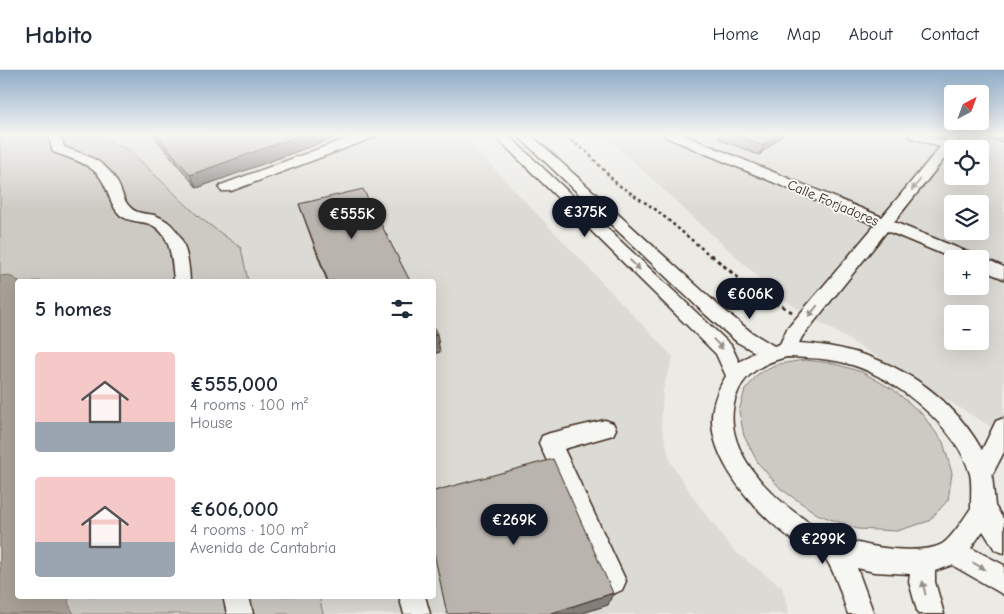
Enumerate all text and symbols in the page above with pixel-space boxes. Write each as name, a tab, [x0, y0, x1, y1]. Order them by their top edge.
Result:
text: Habito	[25, 21, 92, 49]
text: Home	[712, 24, 759, 45]
text: Map	[787, 24, 821, 45]
text: About	[849, 24, 893, 45]
text: Contact	[921, 24, 979, 45]
north arrow	[944, 85, 989, 130]
map controls	[944, 85, 989, 350]
button: locate	[944, 140, 989, 185]
street label: Calle Forjadores	[785, 176, 881, 230]
one-way arrow	[911, 179, 922, 192]
button: layers	[944, 195, 989, 240]
pin: €375K	[550, 196, 620, 238]
pin: €555K	[317, 198, 387, 240]
text: €375K	[563, 203, 607, 221]
text: €555K	[329, 205, 375, 223]
button: +	[944, 250, 989, 295]
one-way arrow	[629, 259, 641, 271]
pin: €606K	[715, 278, 785, 320]
text: €606K	[727, 285, 773, 303]
icon: filters	[388, 295, 416, 323]
text: 5 homes	[35, 297, 112, 321]
one-way arrow	[807, 304, 818, 317]
button: −	[944, 305, 989, 350]
one-way arrow	[712, 338, 724, 350]
icon: home	[75, 372, 135, 432]
text: €555,000	[190, 372, 278, 396]
text: 4 rooms · 100 m²	[190, 396, 308, 414]
text: House	[190, 414, 233, 432]
icon: home	[75, 497, 135, 557]
text: €606,000	[190, 497, 279, 521]
pin: €269K	[479, 504, 549, 546]
text: €269K	[492, 511, 536, 529]
text: 4 rooms · 100 m²	[190, 521, 308, 539]
pin: €299K	[788, 522, 858, 565]
text: €299K	[801, 530, 845, 548]
text: Avenida de Cantabria	[190, 539, 336, 557]
one-way arrow	[972, 562, 986, 570]
one-way arrow	[920, 581, 928, 596]

